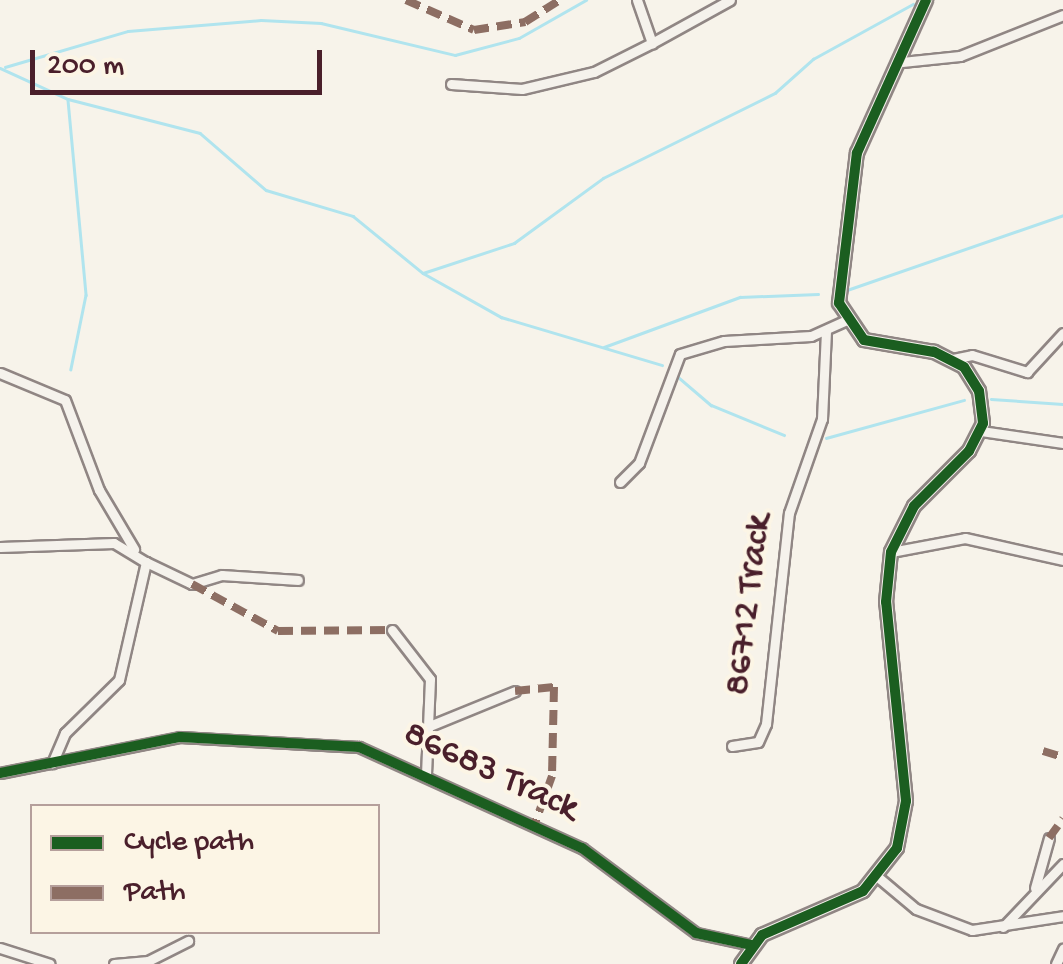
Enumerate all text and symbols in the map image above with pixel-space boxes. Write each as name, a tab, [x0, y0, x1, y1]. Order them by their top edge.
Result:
scale bar	[35, 30, 328, 92]
text: 200 m	[47, 50, 124, 85]
street label: 86712 Track	[716, 512, 784, 698]
street label: 86683 Track	[395, 713, 585, 833]
legend	[30, 804, 380, 934]
text: Cycle path	[124, 826, 254, 861]
text: Path	[124, 876, 186, 911]

